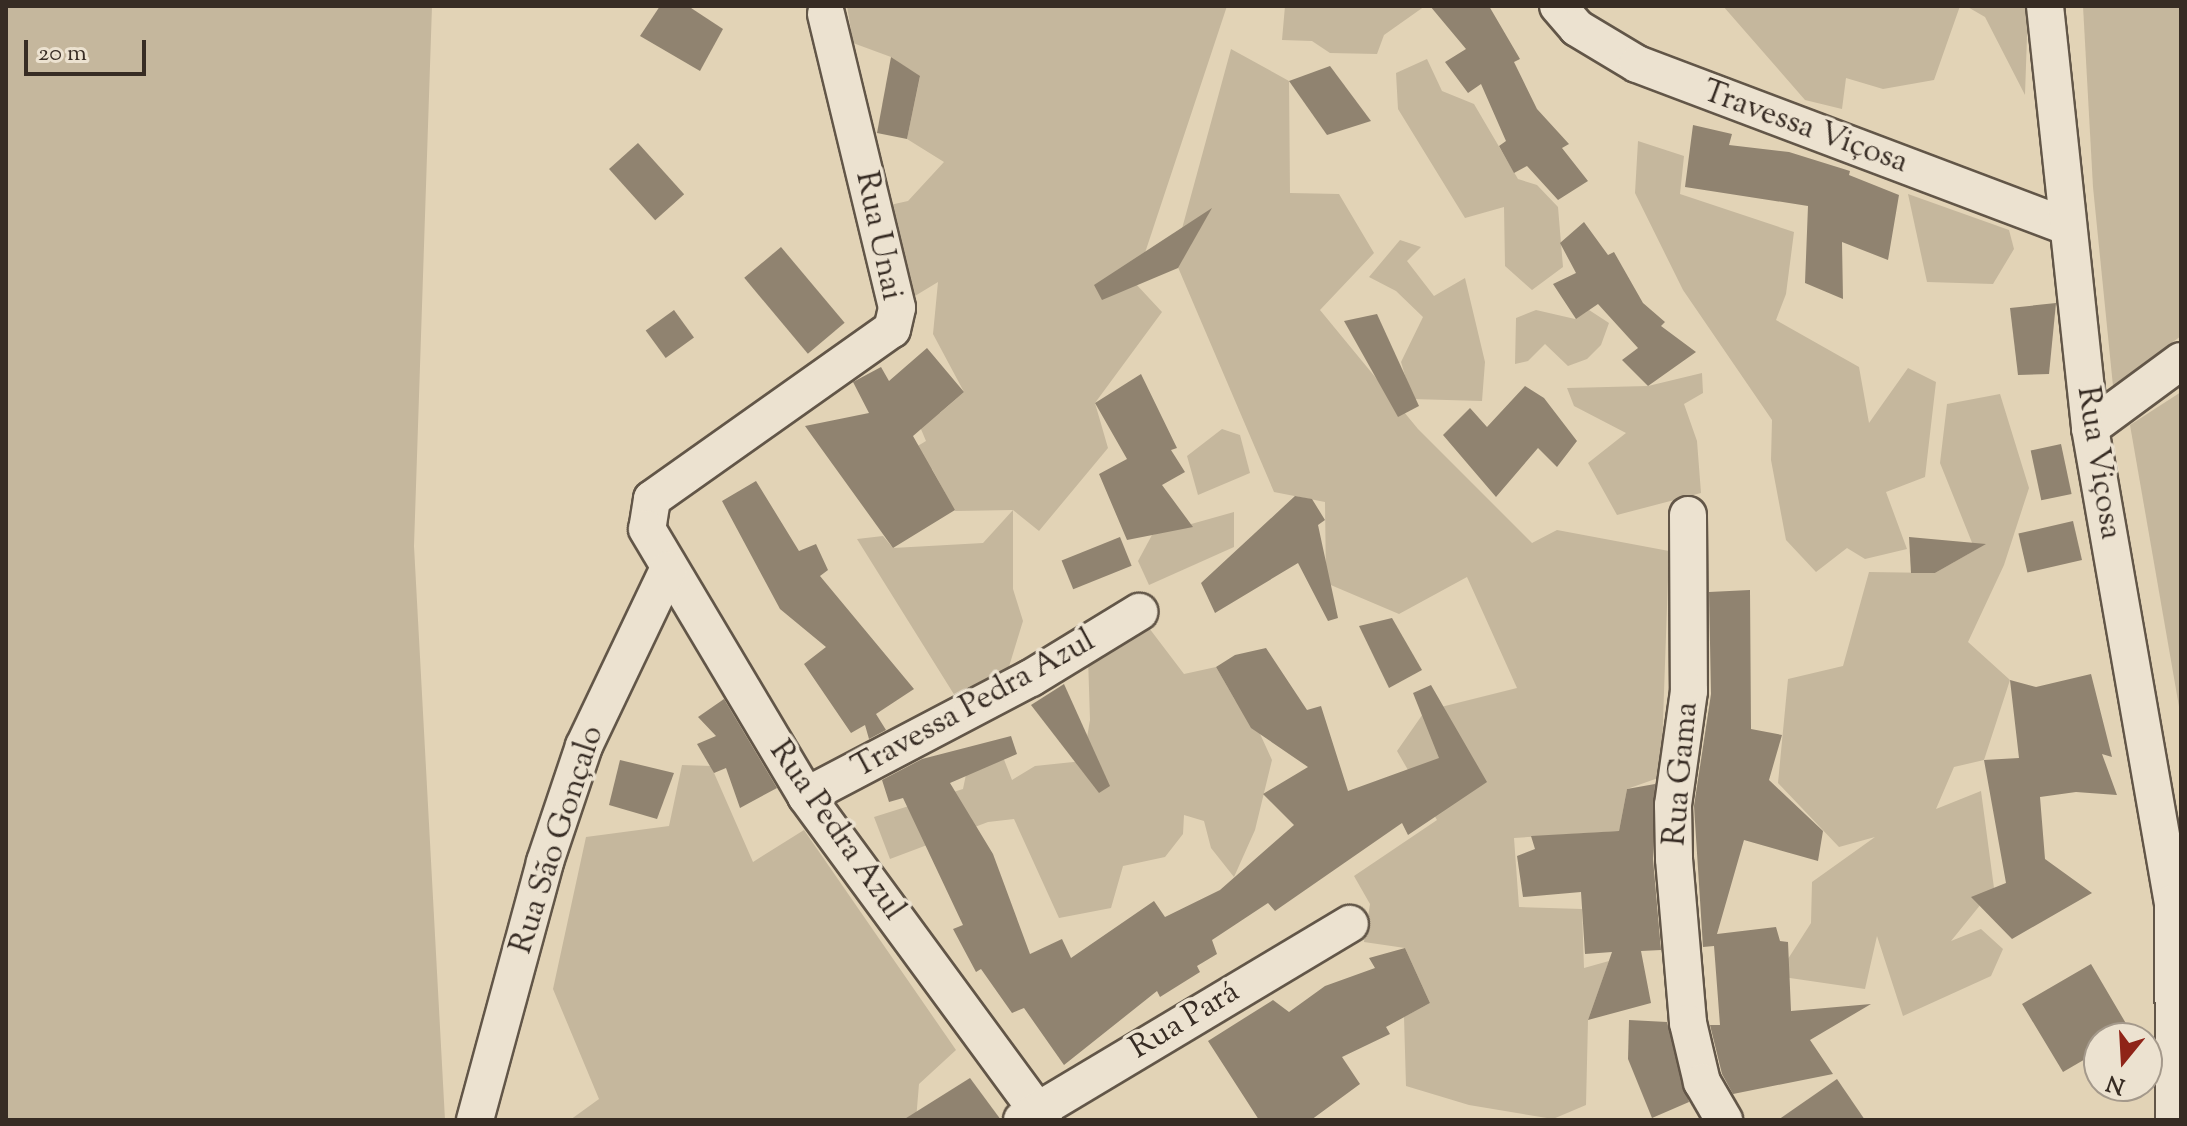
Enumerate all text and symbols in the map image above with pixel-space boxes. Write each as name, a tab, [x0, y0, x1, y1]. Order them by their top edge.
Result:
scale bar	[28, 24, 150, 74]
text: 20 m	[38, 37, 87, 71]
street label: Travessa Viçosa	[1697, 73, 1913, 183]
street label: Rua Unai	[846, 168, 910, 304]
street label: Rua Viçosa	[2067, 384, 2129, 542]
street label: Travessa Pedra Azul	[846, 622, 1102, 788]
street label: Rua Gama	[1657, 701, 1707, 847]
street label: Rua São Gonçalo	[503, 721, 613, 959]
street label: Rua Pedra Azul	[760, 734, 912, 928]
street label: Rua Pará	[1123, 973, 1247, 1069]
north arrow	[2083, 1022, 2163, 1102]
text: N	[2103, 1065, 2129, 1101]

